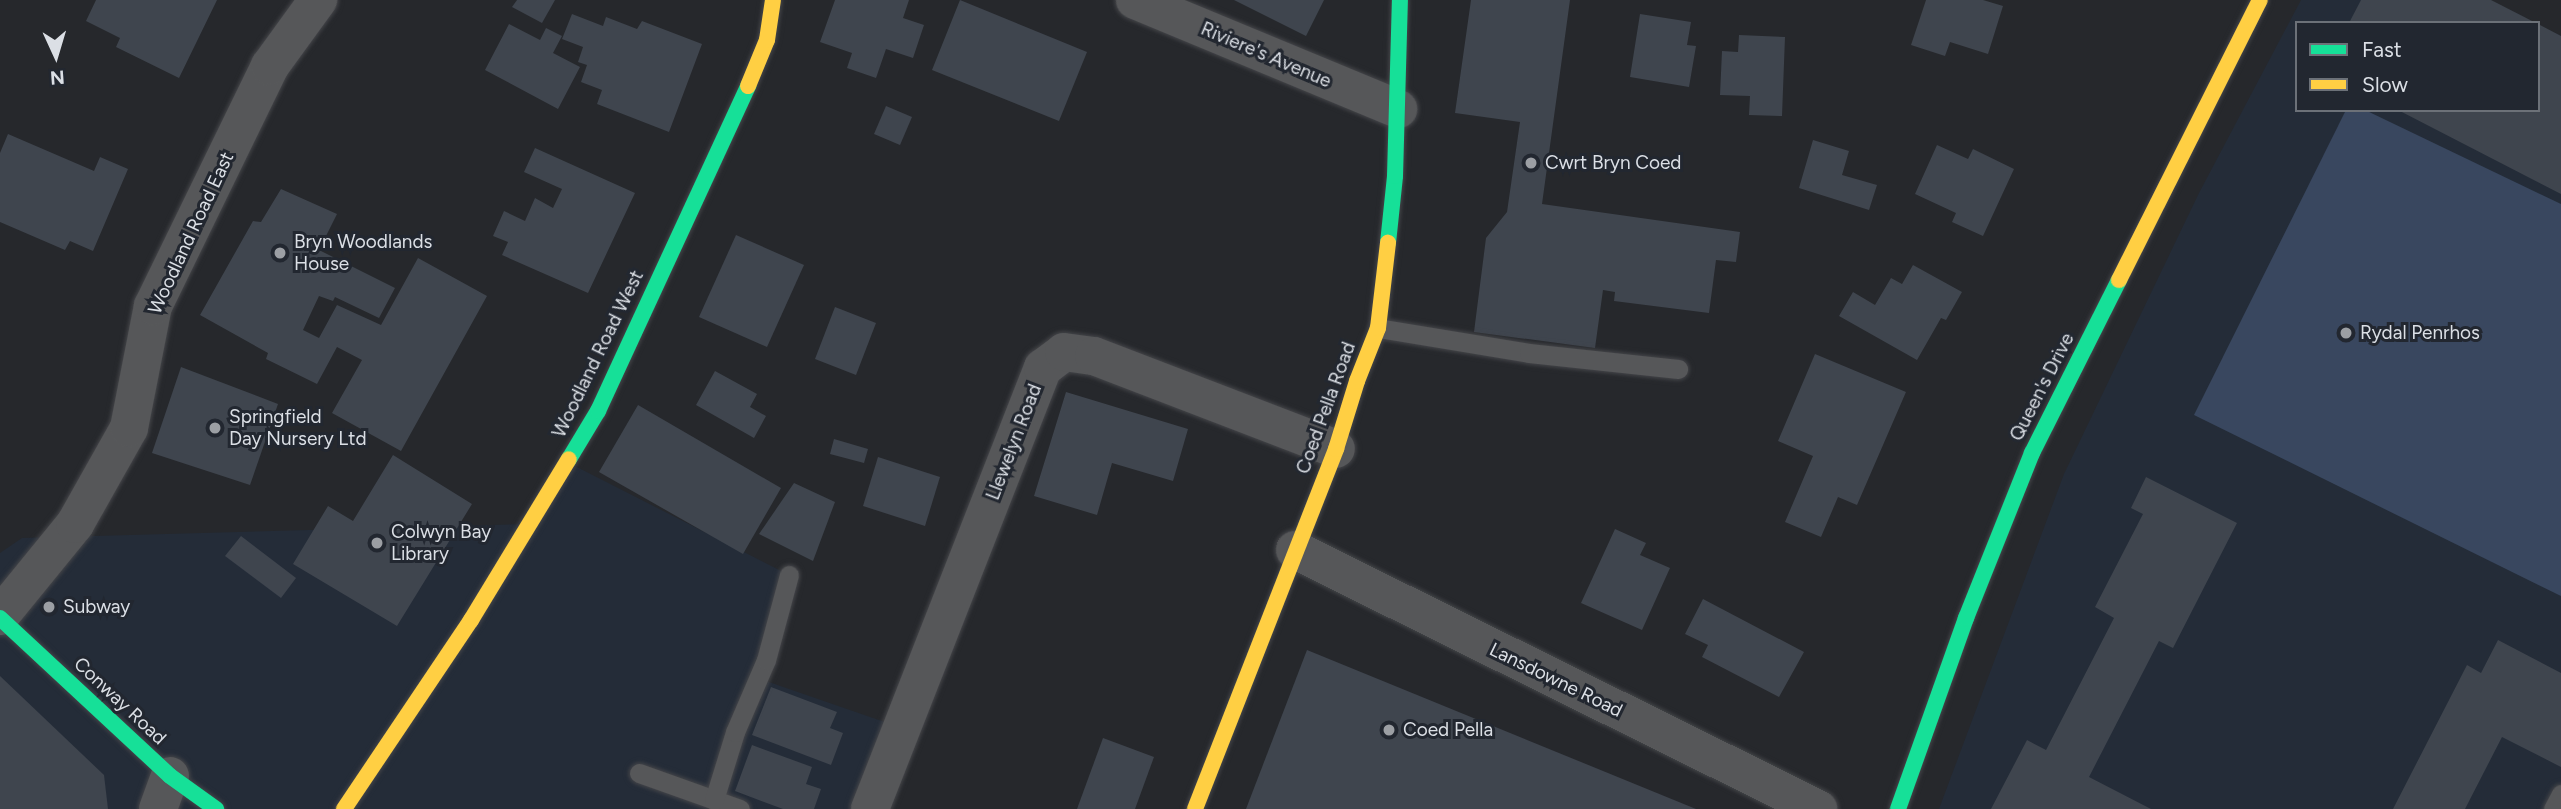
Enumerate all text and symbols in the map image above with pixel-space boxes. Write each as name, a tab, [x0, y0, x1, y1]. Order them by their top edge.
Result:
street label: Riviere's Avenue	[1197, 17, 1335, 93]
north arrow	[21, 21, 91, 91]
legend	[2295, 21, 2540, 112]
text: Fast	[2362, 37, 2402, 62]
text: N	[49, 65, 66, 89]
text: Slow	[2362, 72, 2408, 97]
street label: Woodland Road East	[143, 148, 239, 318]
place label: Cwrt Bryn Coed	[1545, 152, 1681, 174]
marker: Cwrt Bryn Coed	[1523, 155, 1539, 171]
place label: Bryn Woodlands House	[294, 231, 432, 275]
marker: Bryn Woodlands House	[272, 245, 288, 261]
street label: Woodland Road West	[548, 267, 648, 441]
place label: Rydal Penrhos	[2360, 322, 2480, 344]
marker: Rydal Penrhos	[2338, 325, 2354, 341]
street label: Queen's Drive	[2005, 329, 2079, 445]
street label: Coed Pella Road	[1292, 339, 1360, 477]
street label: Llewelyn Road	[981, 381, 1047, 503]
place label: Springfield Day Nursery Ltd	[229, 406, 367, 450]
marker: Springfield Day Nursery Ltd	[207, 420, 223, 436]
place label: Colwyn Bay Library	[391, 521, 491, 565]
marker: Colwyn Bay Library	[369, 535, 385, 551]
place label: Subway	[63, 596, 130, 618]
marker: Subway	[41, 599, 57, 615]
street label: Lansdowne Road	[1486, 638, 1626, 722]
street label: Conway Road	[69, 652, 171, 750]
place label: Coed Pella	[1403, 719, 1493, 741]
marker: Coed Pella	[1381, 722, 1397, 738]

